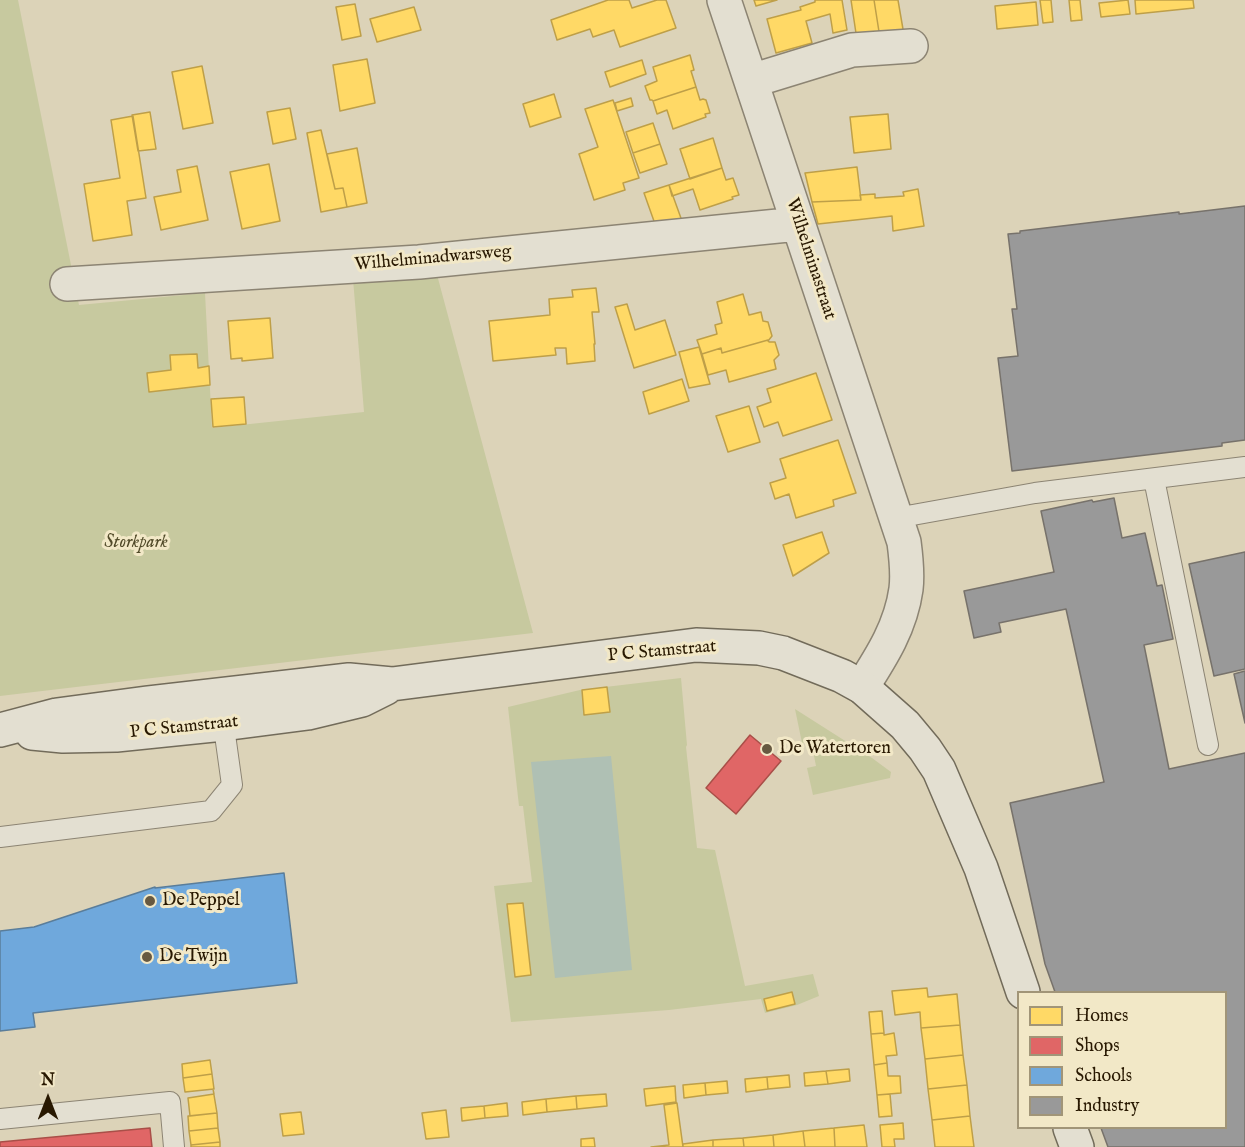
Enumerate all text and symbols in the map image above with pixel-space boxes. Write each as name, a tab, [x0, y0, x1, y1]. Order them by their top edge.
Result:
street label: Wilhelminastraat	[780, 195, 840, 323]
street label: Wilhelminadwarsweg	[354, 241, 512, 277]
park label: Storkpark	[104, 532, 168, 554]
street label: P C Stamstraat	[607, 636, 717, 668]
street label: P C Stamstraat	[129, 712, 239, 744]
place label: De Watertoren	[779, 738, 891, 760]
marker: De Watertoren	[760, 742, 774, 756]
place label: De Peppel	[162, 890, 240, 912]
marker: De Peppel	[143, 894, 157, 908]
place label: De Twijn	[159, 946, 228, 968]
marker: De Twijn	[140, 950, 154, 964]
legend	[1017, 991, 1227, 1129]
text: Homes	[1075, 1005, 1128, 1028]
text: Shops	[1075, 1035, 1120, 1058]
text: Schools	[1075, 1065, 1132, 1088]
north arrow	[18, 1069, 78, 1129]
text: N	[41, 1071, 55, 1091]
text: Industry	[1075, 1095, 1139, 1118]

